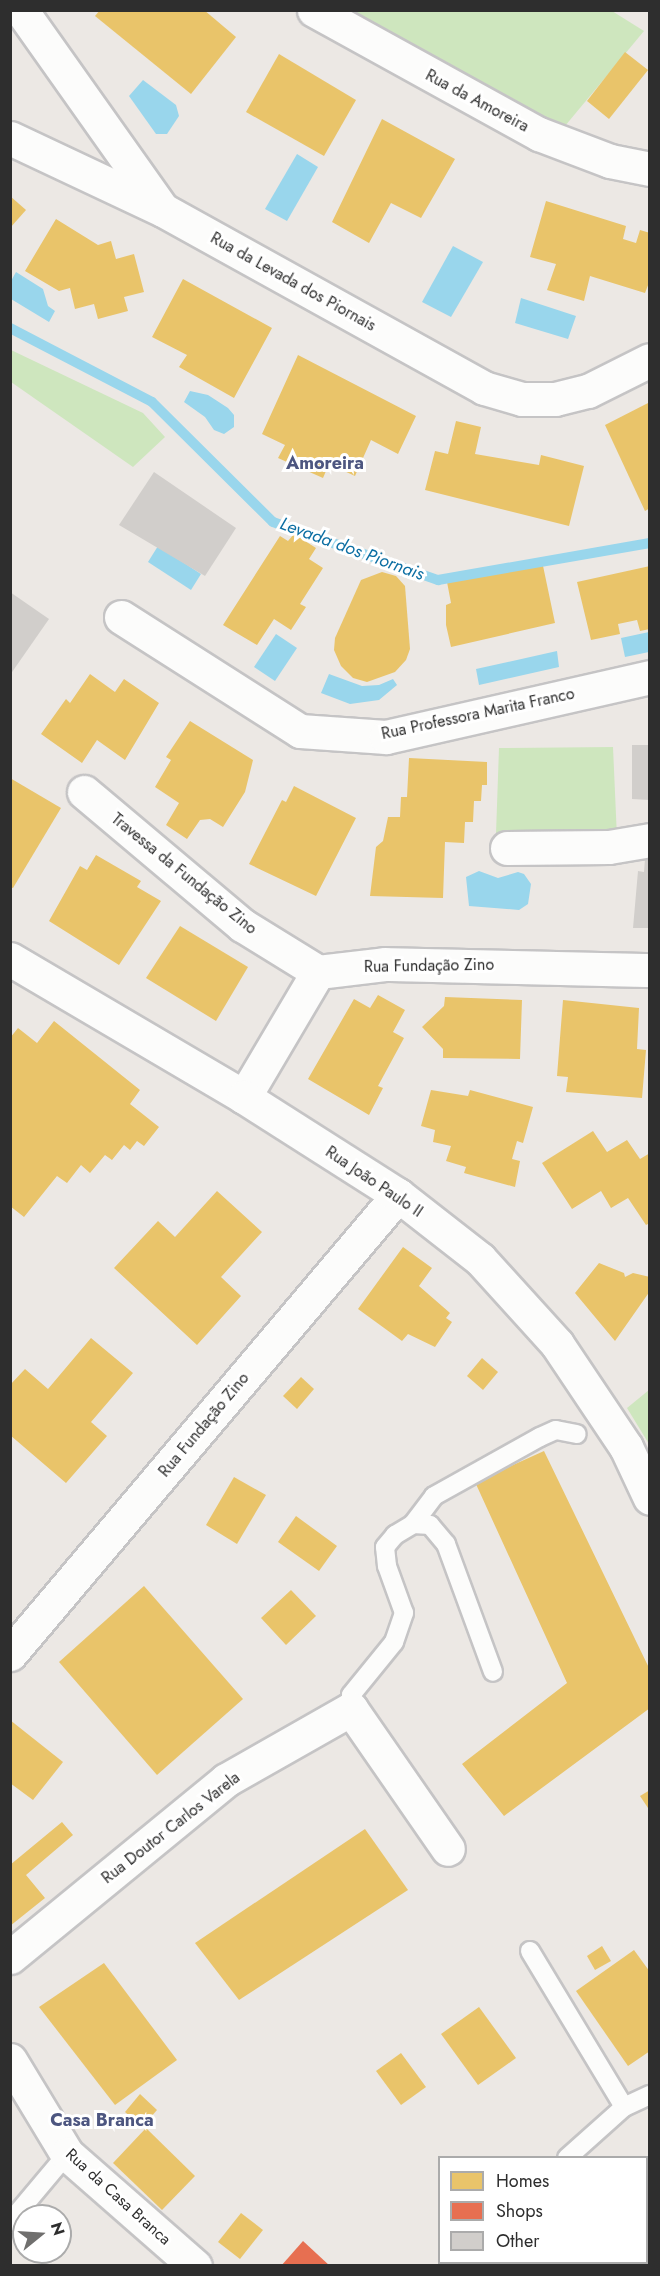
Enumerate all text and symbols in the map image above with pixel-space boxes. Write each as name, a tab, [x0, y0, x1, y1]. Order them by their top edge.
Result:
street label: Rua da Amoreira	[422, 66, 532, 136]
street label: Rua da Levada dos Piornais	[207, 229, 379, 335]
district label: Amoreira	[286, 452, 364, 474]
water label: Levada dos Piornais	[277, 513, 427, 585]
street label: Rua Professora Marita Franco	[380, 684, 576, 744]
street label: Travessa da Fundação Zino	[107, 809, 261, 939]
street label: Rua Fundação Zino	[364, 955, 494, 977]
street label: Rua João Paulo II	[322, 1142, 426, 1222]
street label: Rua Fundação Zino	[155, 1369, 253, 1481]
street label: Rua Doutor Carlos Varela	[98, 1768, 244, 1888]
district label: Casa Branca	[50, 2109, 154, 2131]
street label: Rua da Casa Branca	[61, 2145, 175, 2249]
legend	[438, 2156, 648, 2264]
text: Homes	[496, 2168, 549, 2194]
text: Shops	[496, 2198, 543, 2224]
north arrow	[12, 2204, 72, 2264]
text: N	[45, 2219, 71, 2239]
text: Other	[496, 2228, 539, 2254]

